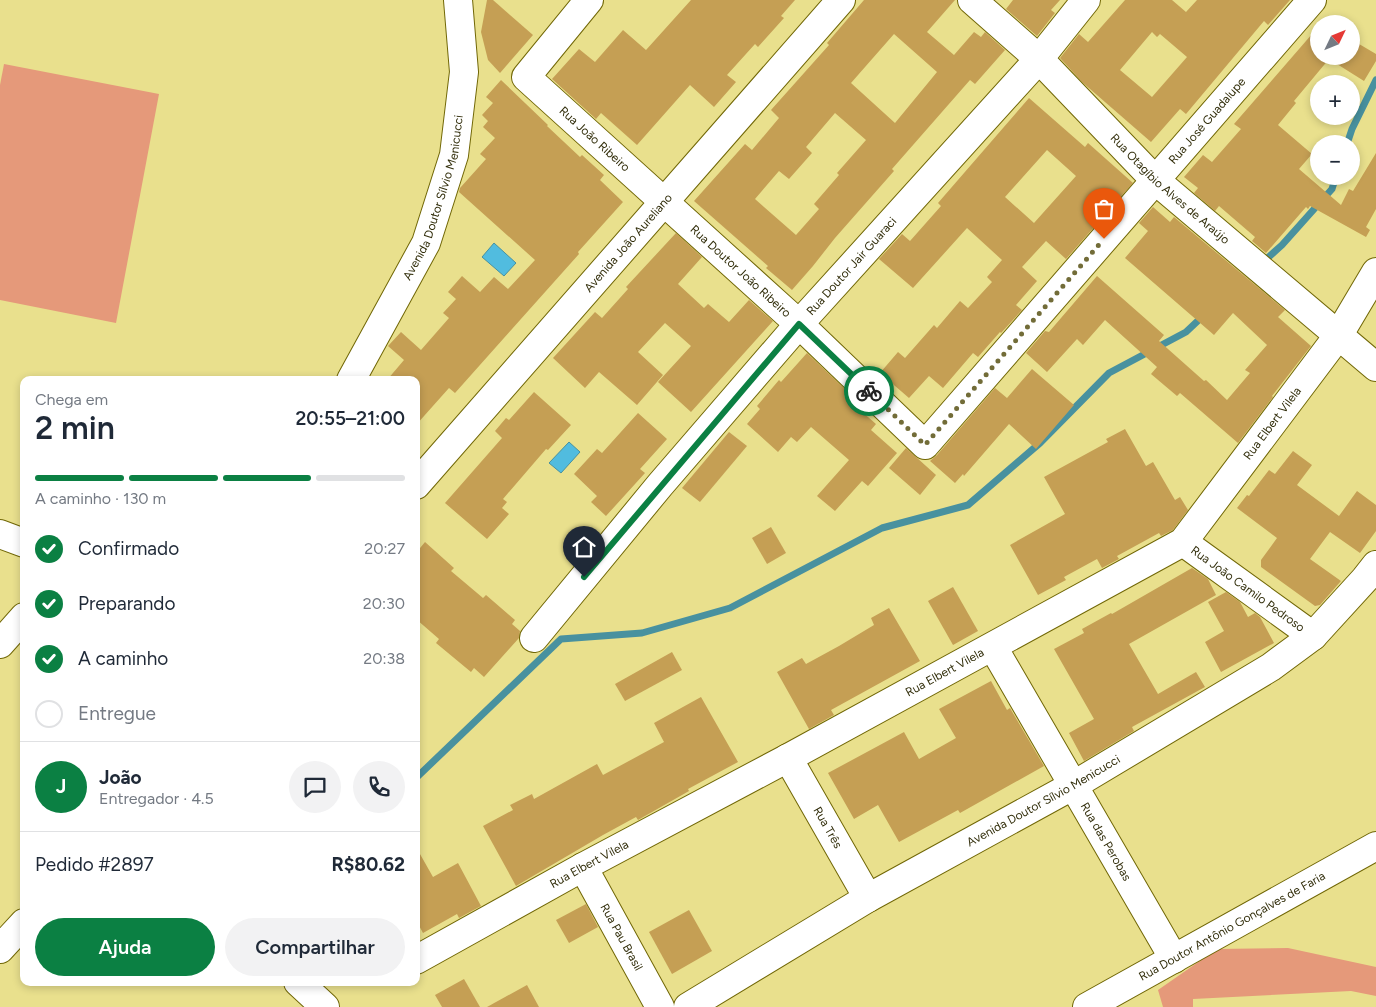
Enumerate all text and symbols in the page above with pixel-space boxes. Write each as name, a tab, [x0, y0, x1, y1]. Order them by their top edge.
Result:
north arrow	[1310, 15, 1360, 65]
map controls	[1310, 15, 1360, 185]
street label: Rua José Guadalupe	[1166, 74, 1249, 167]
button: +	[1310, 75, 1360, 125]
street label: Rua João Ribeiro	[556, 104, 633, 175]
street label: Avenida Doutor Sílvio Menicucci	[400, 114, 466, 282]
street label: Rua Otagíbio Alves de Araújo	[1108, 131, 1232, 247]
button: −	[1310, 135, 1360, 185]
pin	[1083, 188, 1125, 239]
street label: Avenida João Aureliano	[581, 191, 675, 295]
icon: bag	[1090, 195, 1118, 223]
street label: Rua Doutor Jair Guaraci	[803, 214, 899, 318]
street label: Rua Doutor João Ribeiro	[688, 222, 794, 320]
courier	[844, 366, 894, 416]
icon: bike	[855, 377, 883, 405]
street label: Rua Elbert Vilela	[1240, 384, 1304, 462]
text: Chega em	[35, 390, 108, 409]
text: 20:55–21:00	[295, 407, 405, 430]
text: 2 min	[35, 409, 115, 447]
text: A caminho · 130 m	[35, 489, 166, 508]
pin	[563, 526, 605, 577]
icon: home	[570, 533, 598, 561]
icon: check	[35, 535, 63, 563]
text: Confirmado	[78, 537, 179, 560]
text: 20:27	[364, 539, 405, 558]
street label: Rua João Camilo Pedroso	[1188, 543, 1307, 635]
icon: check	[35, 590, 63, 618]
text: Preparando	[78, 592, 176, 615]
text: 20:30	[363, 594, 405, 613]
icon: check	[35, 645, 63, 673]
street label: Rua Elbert Vilela	[903, 645, 986, 699]
text: A caminho	[78, 647, 168, 670]
text: 20:38	[363, 649, 405, 668]
text: Entregue	[78, 702, 156, 725]
street label: Avenida Doutor Sílvio Menicucci	[964, 752, 1123, 849]
button: chat	[289, 761, 341, 813]
button: phone	[353, 761, 405, 813]
text: João	[99, 766, 142, 789]
text: J	[56, 775, 66, 798]
text: Entregador · 4.5	[99, 789, 214, 808]
street label: Rua das Perobas	[1078, 800, 1134, 884]
street label: Rua Três	[810, 804, 845, 851]
street label: Rua Elbert Vilela	[547, 837, 631, 891]
text: Pedido #2897	[35, 853, 154, 876]
text: R$80.62	[332, 853, 405, 876]
street label: Rua Doutor Antônio Gonçalves de Faria	[1136, 869, 1328, 984]
street label: Rua Pau Brasil	[597, 901, 646, 973]
button: Ajuda	[35, 918, 215, 976]
button: Compartilhar	[225, 918, 405, 976]

